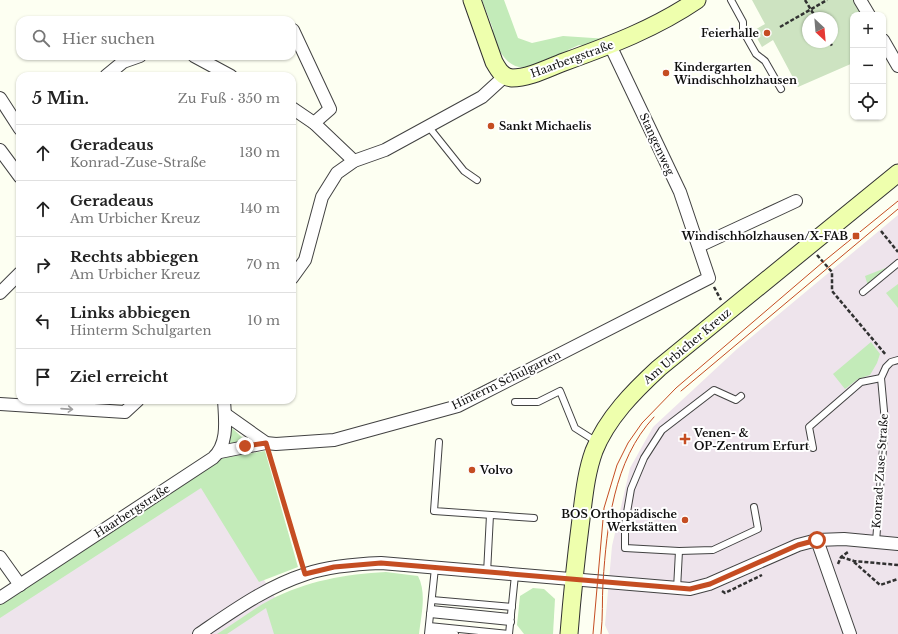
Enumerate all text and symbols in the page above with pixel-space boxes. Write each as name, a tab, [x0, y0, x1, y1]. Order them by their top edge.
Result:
north arrow	[802, 12, 838, 48]
map controls	[850, 12, 886, 120]
button: +	[850, 12, 886, 48]
search box	[16, 16, 296, 60]
place label: Feierhalle	[701, 26, 760, 40]
icon: search	[30, 27, 52, 49]
marker: Feierhalle	[762, 28, 772, 38]
text: Hier suchen	[62, 29, 155, 48]
street label: Haarbergstraße	[529, 37, 615, 81]
button: −	[850, 48, 886, 84]
place label: Kindergarten Windischholzhausen	[673, 60, 797, 87]
marker: Kindergarten Windischholzhausen	[661, 68, 671, 78]
button: locate	[850, 84, 886, 120]
text: 5 Min.	[32, 88, 89, 109]
text: Zu Fuß · 350 m	[178, 90, 280, 107]
street label: Stangenweg	[636, 111, 678, 178]
place label: Sankt Michaelis	[499, 119, 591, 133]
marker: Sankt Michaelis	[486, 121, 496, 131]
text: Geradeaus	[70, 135, 153, 154]
icon: ahead	[32, 142, 54, 164]
text: 130 m	[239, 144, 280, 161]
text: Konrad-Zuse-Straße	[70, 154, 206, 171]
text: Geradeaus	[70, 191, 153, 210]
icon: ahead	[32, 198, 54, 220]
text: 140 m	[240, 200, 280, 217]
text: Am Urbicher Kreuz	[70, 210, 200, 227]
place label: Windischholzhausen/X-FAB	[681, 229, 848, 243]
marker: Windischholzhausen/X-FAB	[851, 231, 861, 241]
text: Rechts abbiegen	[70, 247, 199, 266]
icon: right	[32, 254, 54, 276]
text: 70 m	[247, 256, 280, 273]
text: Am Urbicher Kreuz	[70, 266, 200, 283]
text: Links abbiegen	[70, 303, 190, 322]
street label: Am Urbicher Kreuz	[640, 305, 734, 387]
icon: left	[32, 310, 54, 332]
text: 10 m	[247, 312, 280, 329]
text: Hinterm Schulgarten	[70, 322, 211, 339]
street label: Hinterm Schulgarten	[449, 347, 563, 413]
icon: arrive	[32, 366, 54, 388]
text: Ziel erreicht	[70, 367, 168, 386]
one-way arrow	[60, 405, 73, 412]
street label: Konrad-Zuse-Straße	[869, 413, 891, 529]
place label: Venen- & OP-Zentrum Erfurt	[693, 426, 810, 453]
marker: Venen- & OP-Zentrum Erfurt	[679, 433, 691, 445]
route end	[236, 437, 254, 455]
place label: Volvo	[479, 463, 513, 477]
marker: Volvo	[467, 465, 477, 475]
street label: Haarbergstraße	[92, 481, 172, 541]
place label: BOS Orthopädische Werkstätten	[561, 507, 678, 534]
marker: BOS Orthopädische Werkstätten	[680, 515, 690, 525]
route start	[808, 531, 826, 549]

